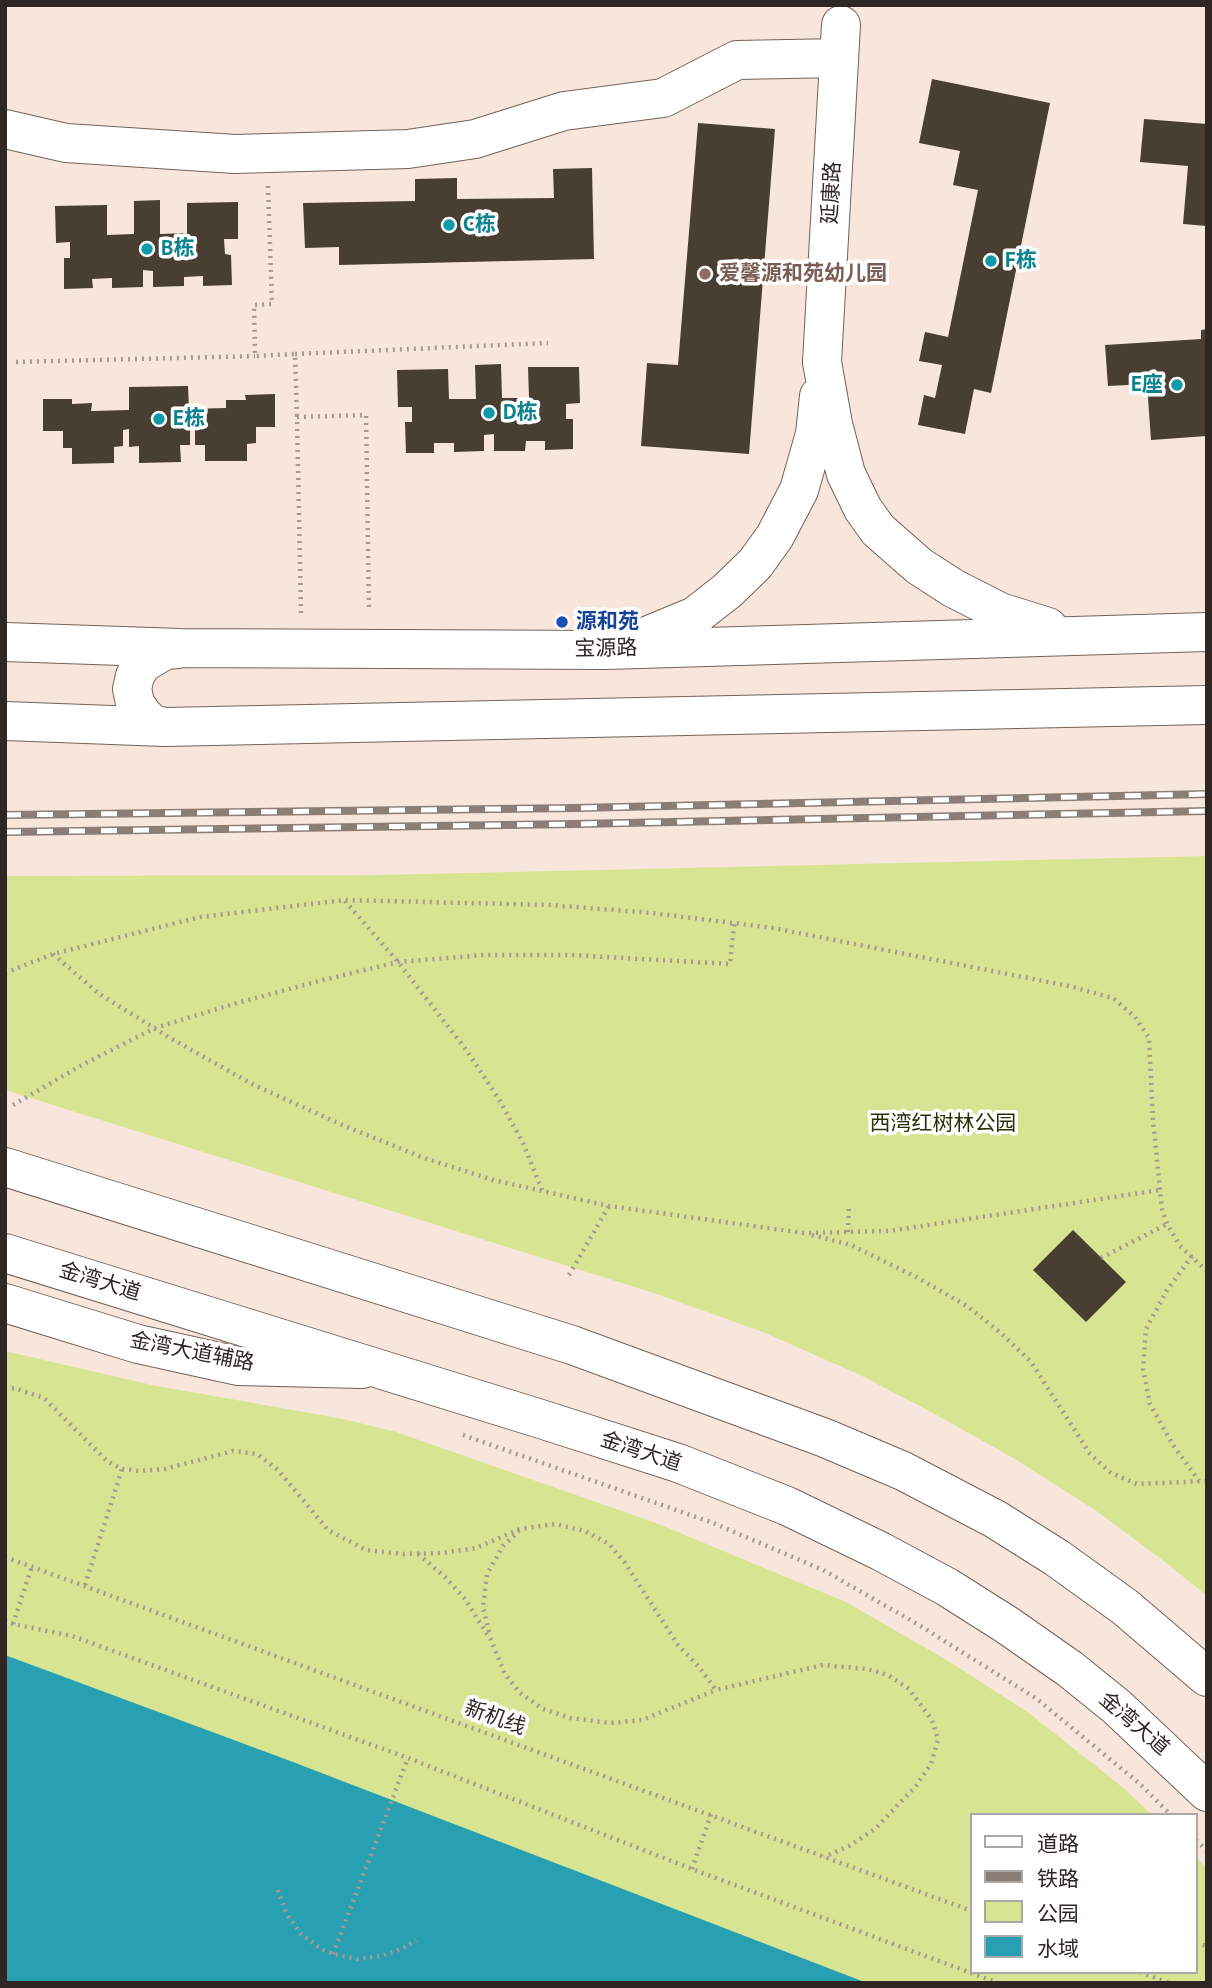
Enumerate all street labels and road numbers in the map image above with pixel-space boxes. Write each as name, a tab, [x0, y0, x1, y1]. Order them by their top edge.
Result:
street label: 延康路	[818, 161, 846, 225]
street label: 宝源路	[574, 636, 638, 662]
street label: 金湾大道	[56, 1258, 144, 1306]
street label: 金湾大道辅路	[128, 1328, 256, 1376]
street label: 金湾大道	[597, 1427, 685, 1477]
street label: 金湾大道	[1094, 1687, 1174, 1761]
street label: 新机线	[461, 1695, 529, 1741]

